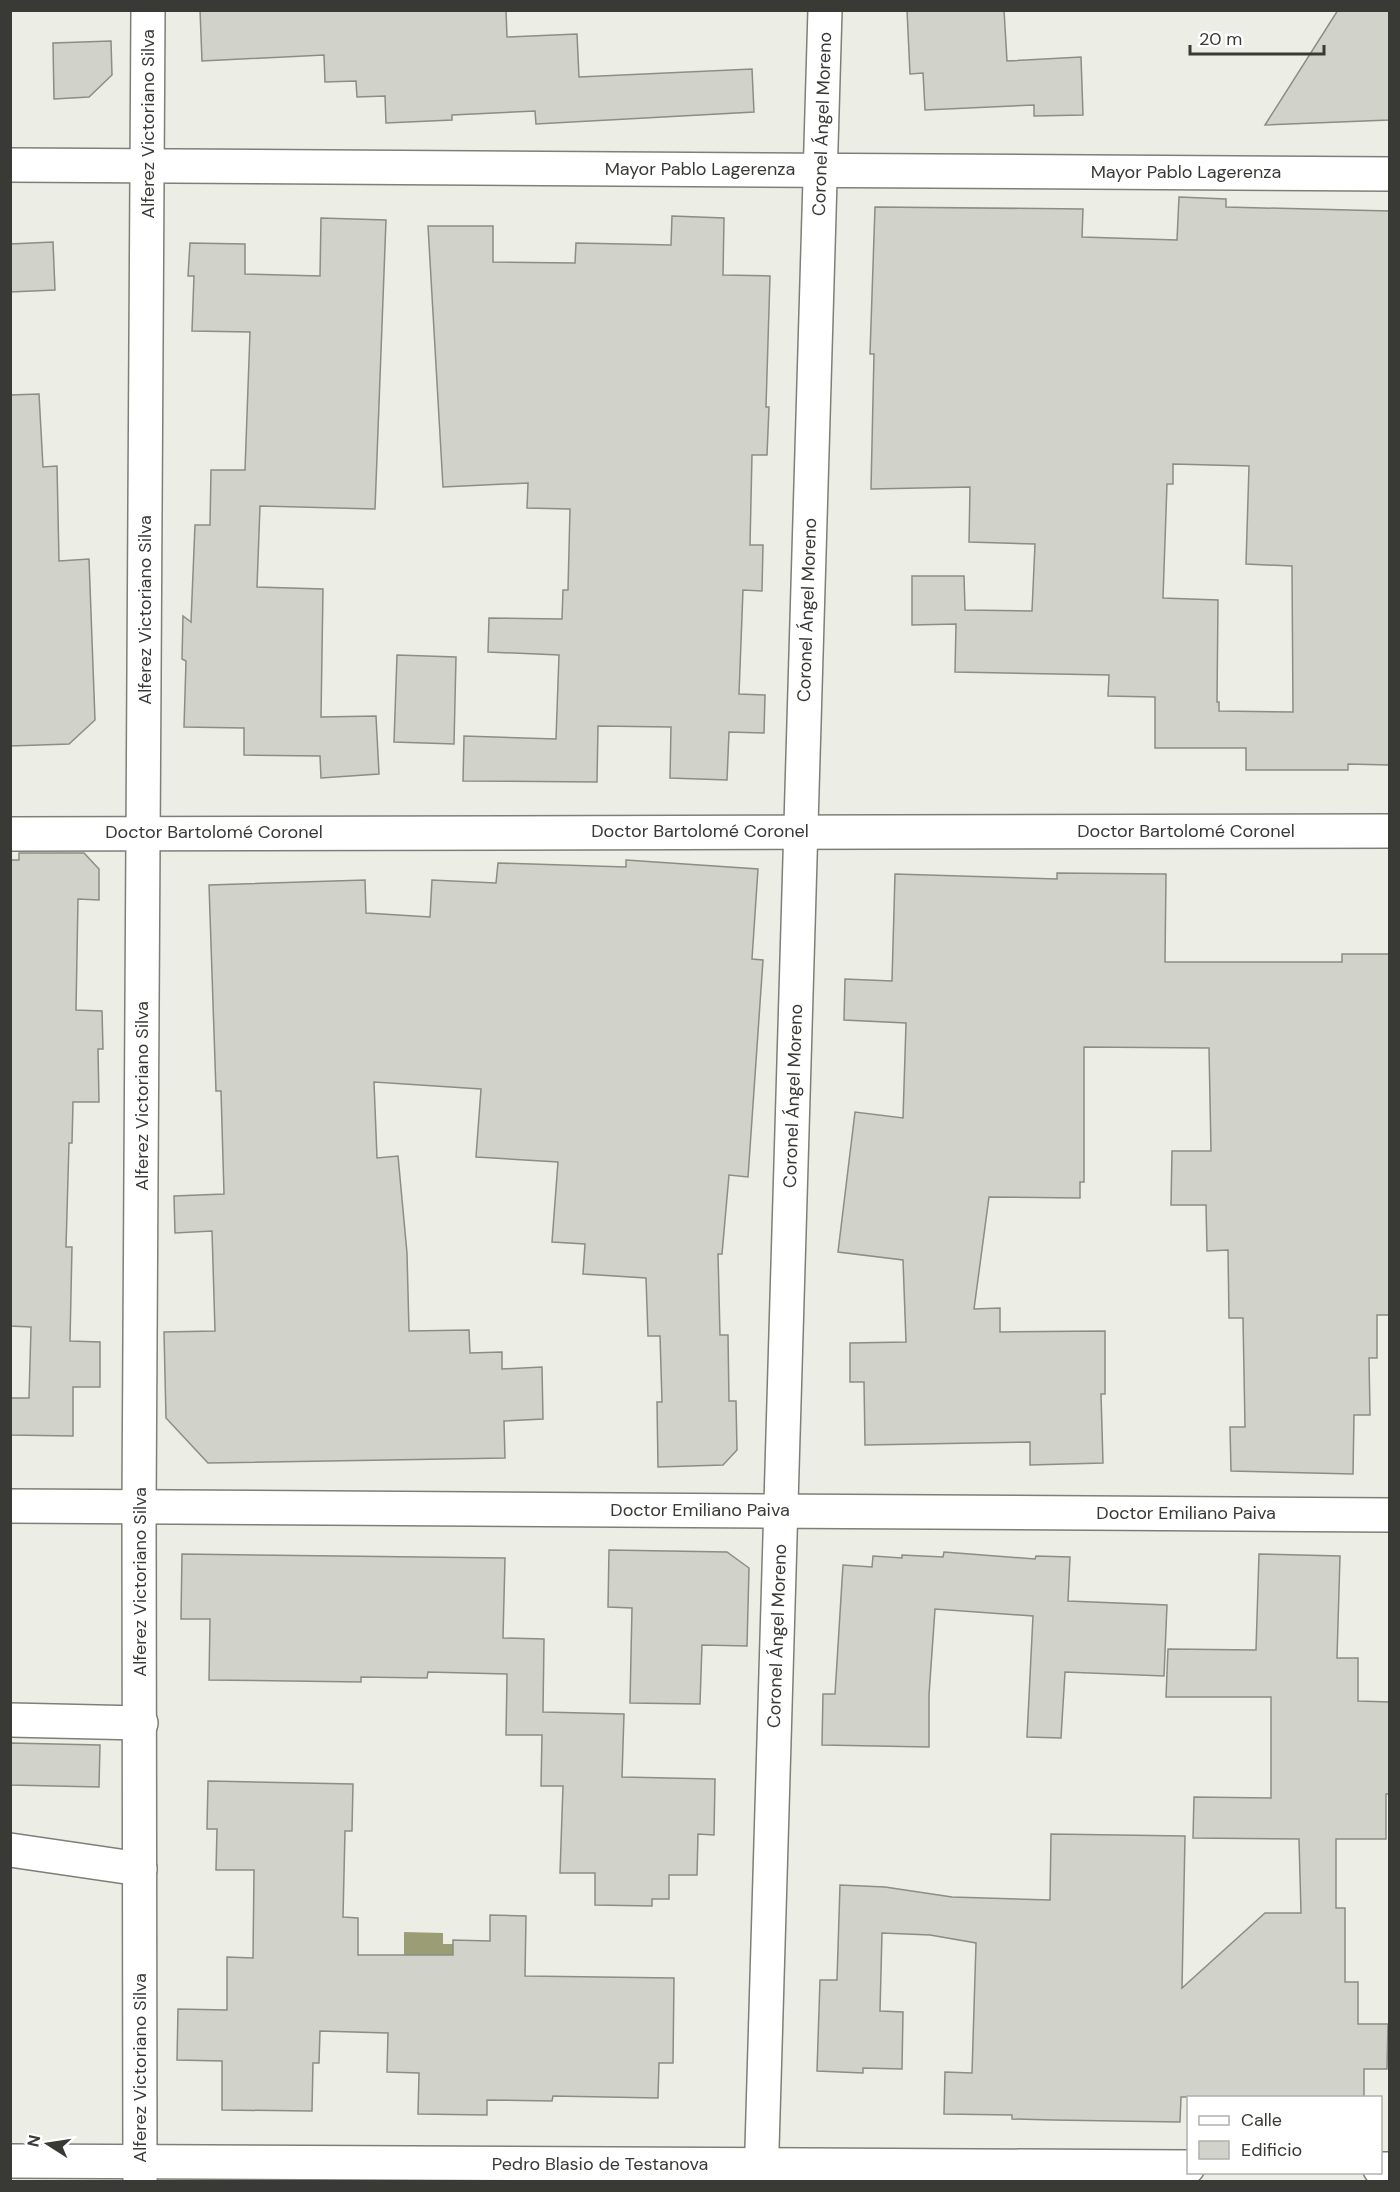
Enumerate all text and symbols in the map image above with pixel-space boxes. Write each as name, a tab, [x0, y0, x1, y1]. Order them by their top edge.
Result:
scale bar	[1190, 18, 1324, 56]
text: 20 m	[1199, 27, 1242, 51]
street label: Alferez Victoriano Silva	[136, 29, 160, 219]
street label: Coronel Ángel Moreno	[807, 31, 837, 217]
street label: Mayor Pablo Lagerenza	[605, 157, 795, 181]
street label: Mayor Pablo Lagerenza	[1091, 160, 1281, 184]
street label: Alferez Victoriano Silva	[133, 515, 157, 705]
street label: Coronel Ángel Moreno	[792, 517, 822, 703]
street label: Doctor Bartolomé Coronel	[591, 819, 809, 843]
street label: Doctor Bartolomé Coronel	[1077, 819, 1295, 843]
street label: Doctor Bartolomé Coronel	[105, 820, 323, 844]
street label: Alferez Victoriano Silva	[130, 1001, 154, 1191]
street label: Coronel Ángel Moreno	[778, 1003, 808, 1189]
street label: Alferez Victoriano Silva	[128, 1487, 152, 1677]
street label: Doctor Emiliano Paiva	[610, 1498, 790, 1522]
street label: Doctor Emiliano Paiva	[1096, 1501, 1276, 1525]
street label: Coronel Ángel Moreno	[762, 1543, 792, 1729]
street label: Alferez Victoriano Silva	[128, 1973, 152, 2163]
legend	[1187, 2096, 1382, 2174]
text: Calle	[1241, 2108, 1282, 2132]
north arrow	[18, 2114, 78, 2174]
text: N	[22, 2133, 45, 2149]
text: Edificio	[1241, 2138, 1302, 2162]
street label: Pedro Blasio de Testanova	[492, 2152, 708, 2176]

